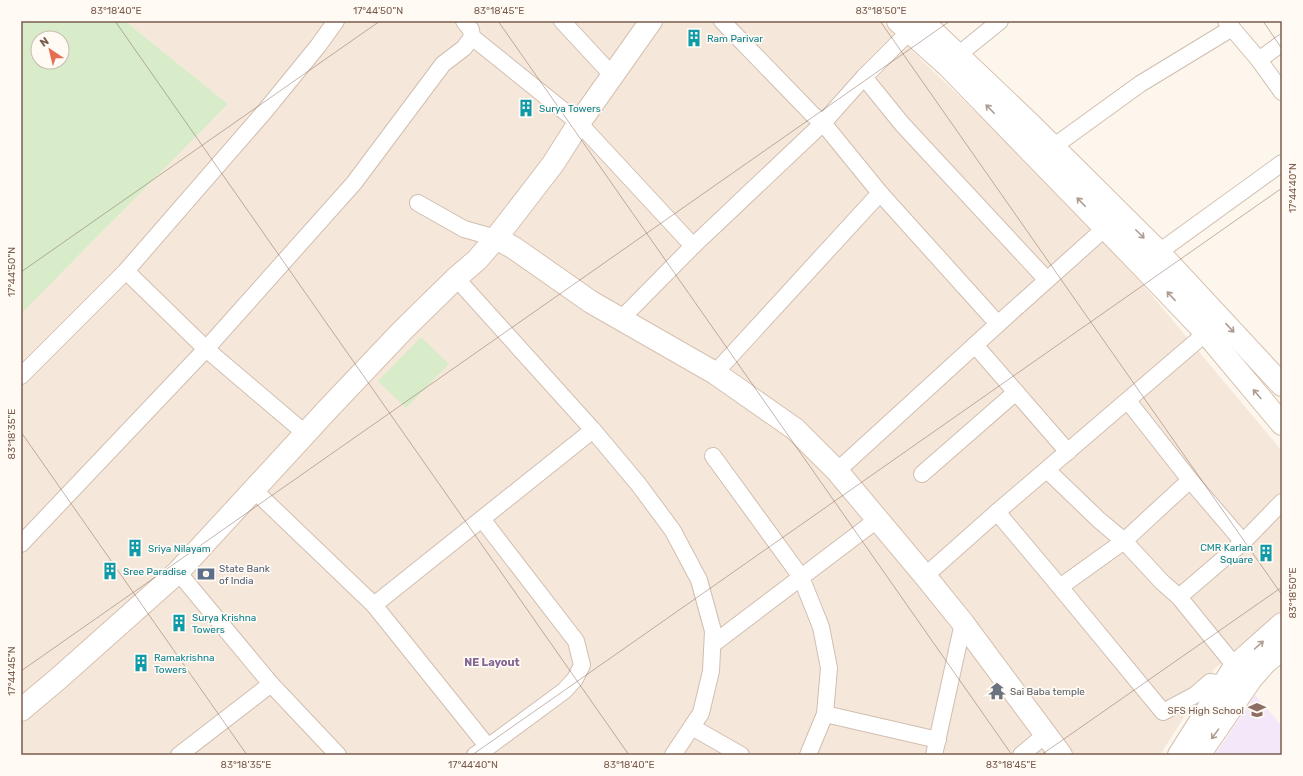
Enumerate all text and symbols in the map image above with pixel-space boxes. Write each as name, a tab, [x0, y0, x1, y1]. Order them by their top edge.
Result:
text: 83°18'40"E	[91, 5, 141, 17]
text: 17°44'50"N	[353, 5, 403, 17]
text: 83°18'45"E	[474, 5, 524, 17]
text: 83°18'50"E	[855, 5, 907, 17]
building icon: Ram Parivar	[684, 28, 704, 48]
north arrow	[30, 30, 70, 70]
place label: Ram Parivar	[707, 33, 763, 45]
text: N	[38, 35, 52, 50]
building icon: Surya Towers	[516, 98, 536, 118]
place label: Surya Towers	[539, 103, 601, 115]
one-way arrow	[986, 104, 995, 114]
text: 17°44'40"N	[1287, 163, 1299, 213]
one-way arrow	[1076, 197, 1086, 207]
one-way arrow	[1135, 229, 1145, 239]
text: 17°44'50"N	[6, 247, 18, 297]
one-way arrow	[1166, 291, 1176, 301]
one-way arrow	[1225, 323, 1234, 333]
one-way arrow	[1252, 388, 1261, 399]
text: 83°18'35"E	[6, 409, 18, 459]
building icon: Sriya Nilayam	[125, 538, 145, 558]
place label: CMR Karlan Square	[1200, 542, 1253, 566]
place label: Sriya Nilayam	[148, 543, 211, 555]
building icon: CMR Karlan Square	[1256, 543, 1276, 563]
building icon: Sree Paradise	[100, 561, 120, 581]
place label: State Bank of India	[219, 563, 271, 587]
bank icon: State Bank of India	[196, 564, 216, 584]
place label: Sree Paradise	[123, 566, 187, 578]
text: 83°18'50"E	[1287, 567, 1299, 619]
place label: Surya Krishna Towers	[192, 612, 256, 636]
building icon: Surya Krishna Towers	[169, 613, 189, 633]
one-way arrow	[1253, 641, 1263, 650]
text: 17°44'45"N	[6, 646, 18, 696]
place label: Ramakrishna Towers	[154, 652, 215, 676]
building icon: Ramakrishna Towers	[131, 653, 151, 673]
district label: NE Layout	[464, 656, 520, 669]
temple icon: Sai Baba temple	[987, 681, 1007, 701]
place label: Sai Baba temple	[1010, 686, 1085, 698]
school or university icon: SFS High School	[1247, 700, 1267, 720]
place label: SFS High School	[1168, 705, 1244, 717]
one-way arrow	[1211, 728, 1219, 739]
text: 83°18'35"E	[221, 759, 271, 771]
text: 17°44'40"N	[448, 759, 498, 771]
text: 83°18'40"E	[604, 759, 654, 771]
text: 83°18'45"E	[986, 759, 1036, 771]

